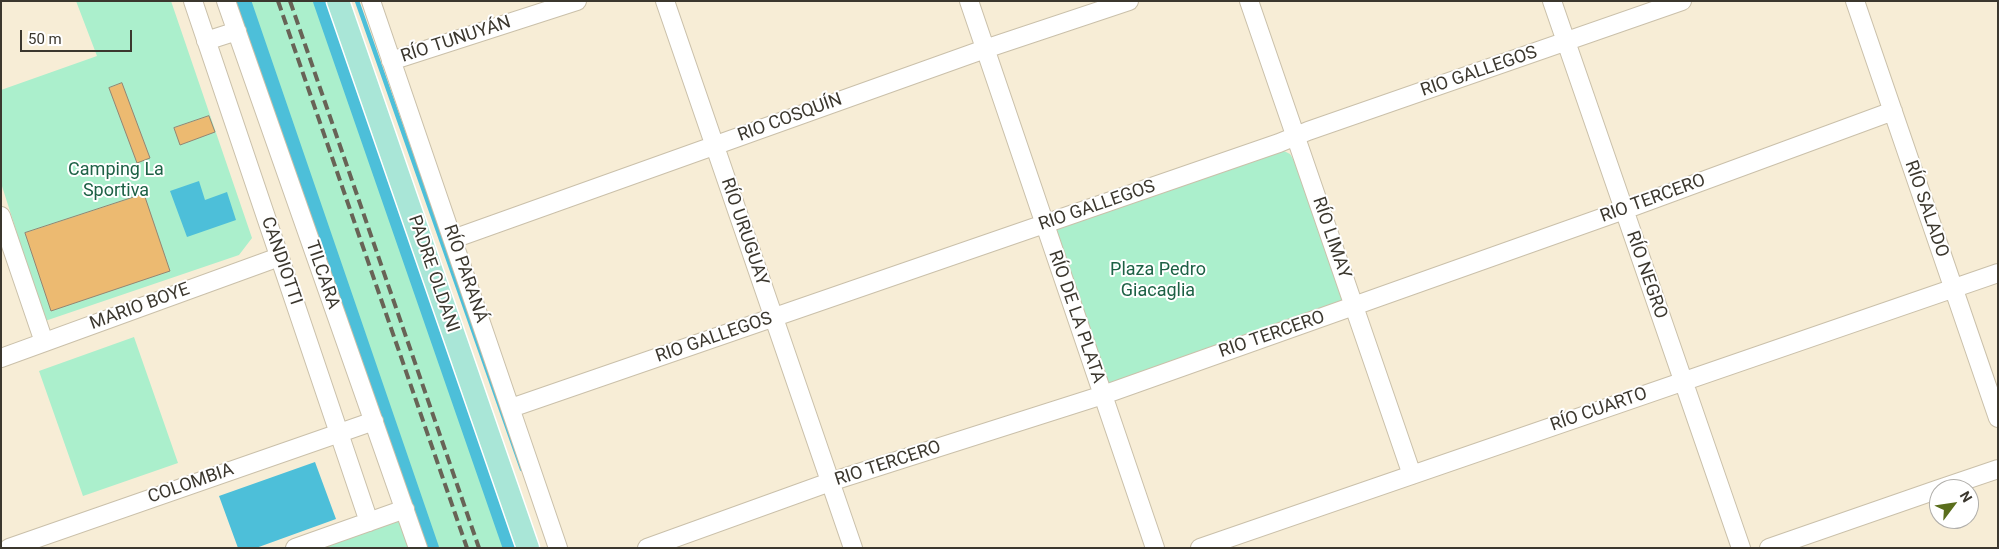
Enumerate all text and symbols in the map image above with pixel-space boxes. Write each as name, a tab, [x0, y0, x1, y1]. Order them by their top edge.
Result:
street label: RÍO TUNUYÁN	[398, 12, 514, 68]
scale bar	[22, 20, 135, 52]
text: 50 m	[28, 30, 62, 48]
street label: RIO GALLEGOS	[1418, 42, 1540, 102]
street label: RIO COSQUÍN	[735, 89, 845, 147]
street label: RÍO SALADO	[1899, 158, 1953, 260]
park label: Camping La Sportiva	[68, 159, 164, 202]
street label: RIO TERCERO	[1597, 170, 1709, 228]
street label: RÍO URUGUAY	[715, 175, 773, 289]
street label: RIO GALLEGOS	[1036, 176, 1158, 236]
street label: RÍO LIMAY	[1307, 194, 1355, 282]
street label: PADRE OLDANI	[403, 212, 463, 336]
street label: CANDIOTTI	[256, 214, 306, 308]
street label: RÍO PARANÁ	[438, 222, 492, 326]
street label: RÍO NEGRO	[1621, 228, 1671, 322]
street label: TILCARA	[300, 238, 344, 312]
street label: RÍO DE LA PLATA	[1043, 248, 1109, 386]
park label: Plaza Pedro Giacaglia	[1110, 259, 1206, 302]
street label: MARIO BOYE	[87, 279, 193, 335]
street label: RIO TERCERO	[1216, 307, 1328, 363]
street label: RIO GALLEGOS	[653, 308, 775, 368]
street label: RÍO CUARTO	[1548, 383, 1650, 437]
street label: RIO TERCERO	[832, 437, 944, 491]
street label: COLOMBIA	[145, 459, 237, 509]
north arrow	[1929, 479, 1979, 529]
text: N	[1957, 488, 1975, 505]

